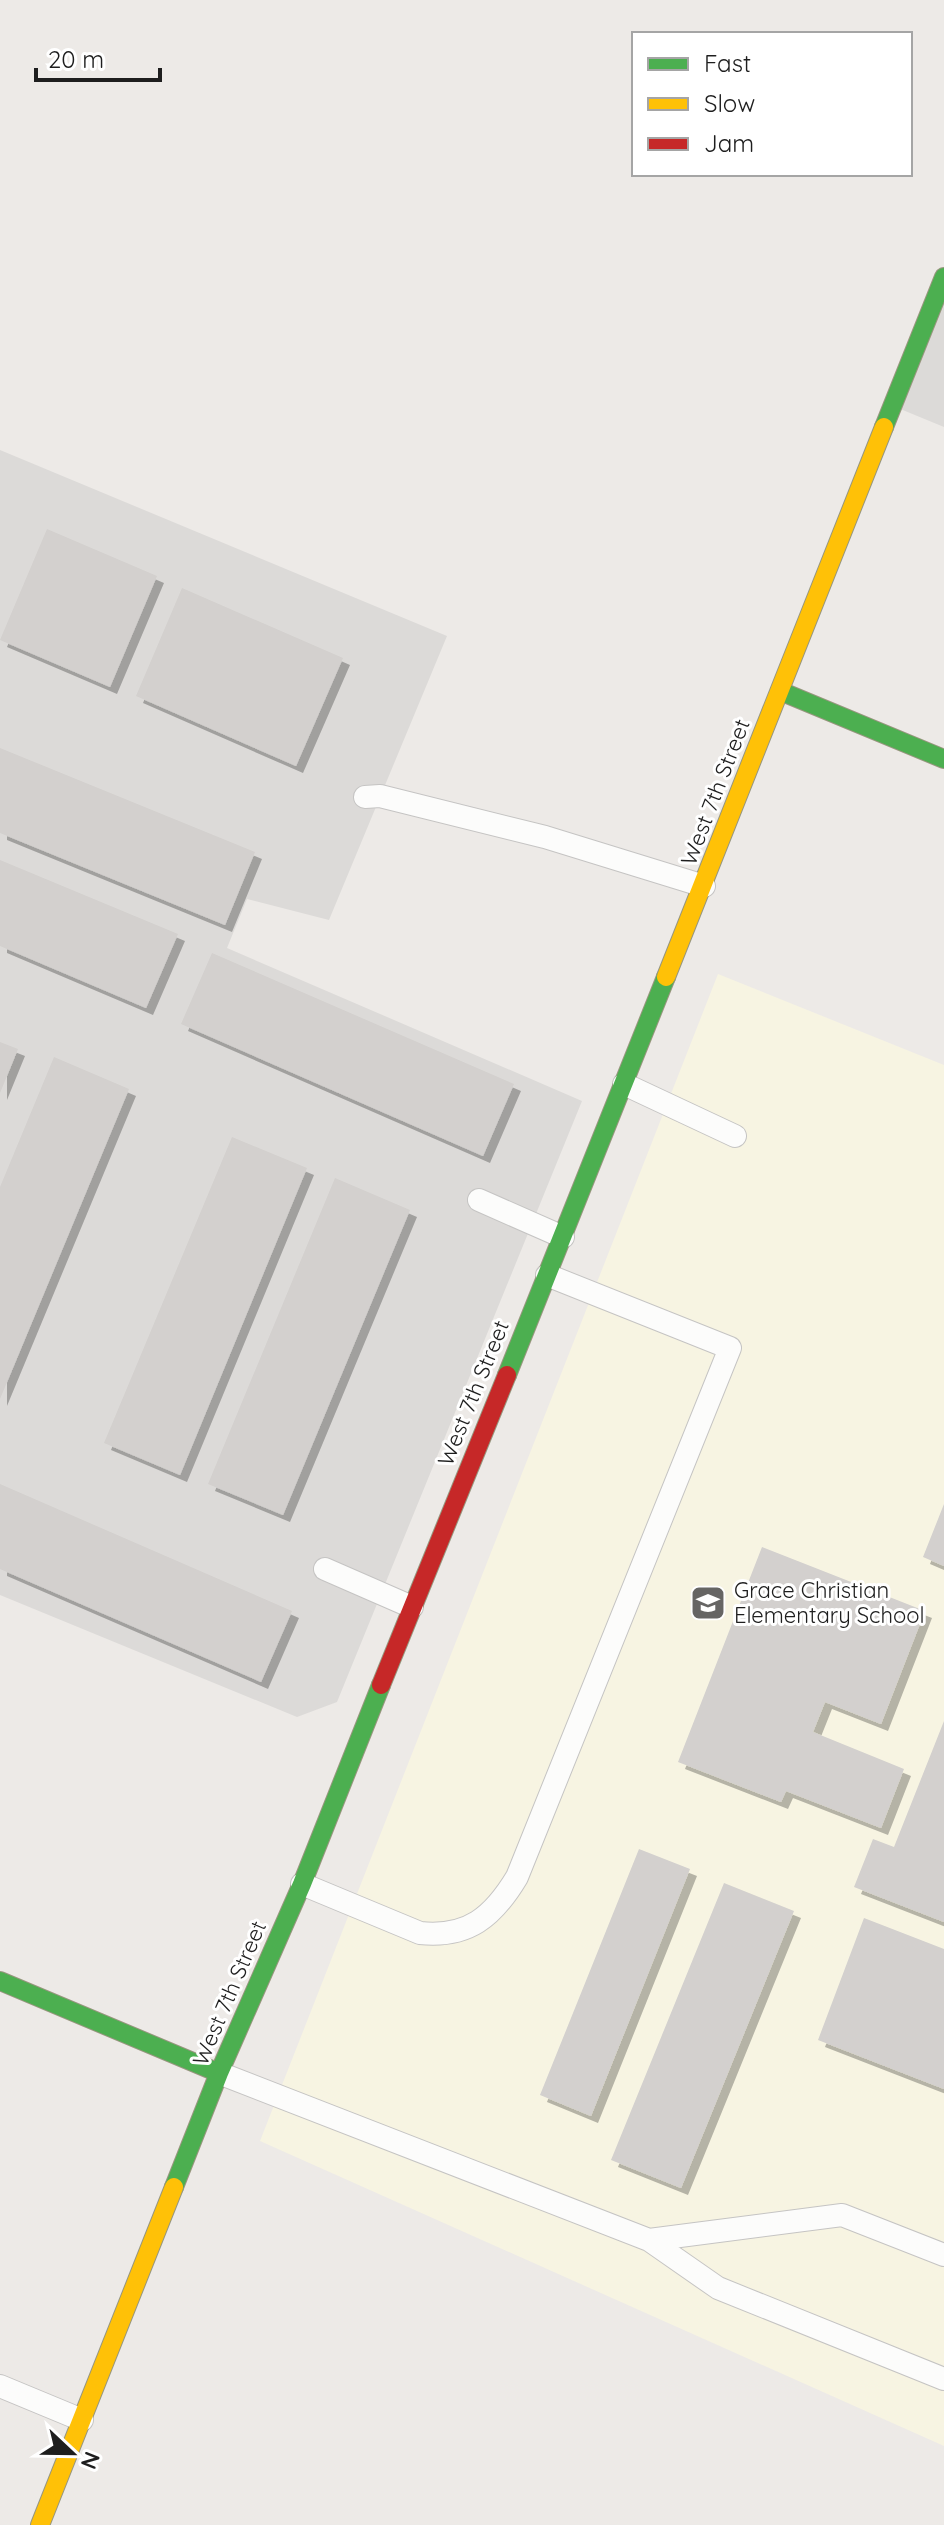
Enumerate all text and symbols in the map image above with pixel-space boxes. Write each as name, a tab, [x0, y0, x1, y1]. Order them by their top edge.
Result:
scale bar	[36, 32, 160, 82]
legend	[632, 32, 912, 176]
text: 20 m	[48, 44, 104, 74]
text: Fast	[704, 48, 751, 78]
text: Slow	[704, 88, 755, 118]
text: Jam	[704, 128, 754, 158]
street label: West 7th Street	[674, 715, 756, 869]
street label: West 7th Street	[431, 1316, 515, 1470]
place label: Grace Christian Elementary School	[734, 1576, 925, 1629]
school or university icon: Grace Christian Elementary School	[689, 1584, 727, 1622]
street label: West 7th Street	[186, 1916, 272, 2070]
north arrow	[32, 2413, 112, 2493]
text: N	[75, 2448, 107, 2473]

